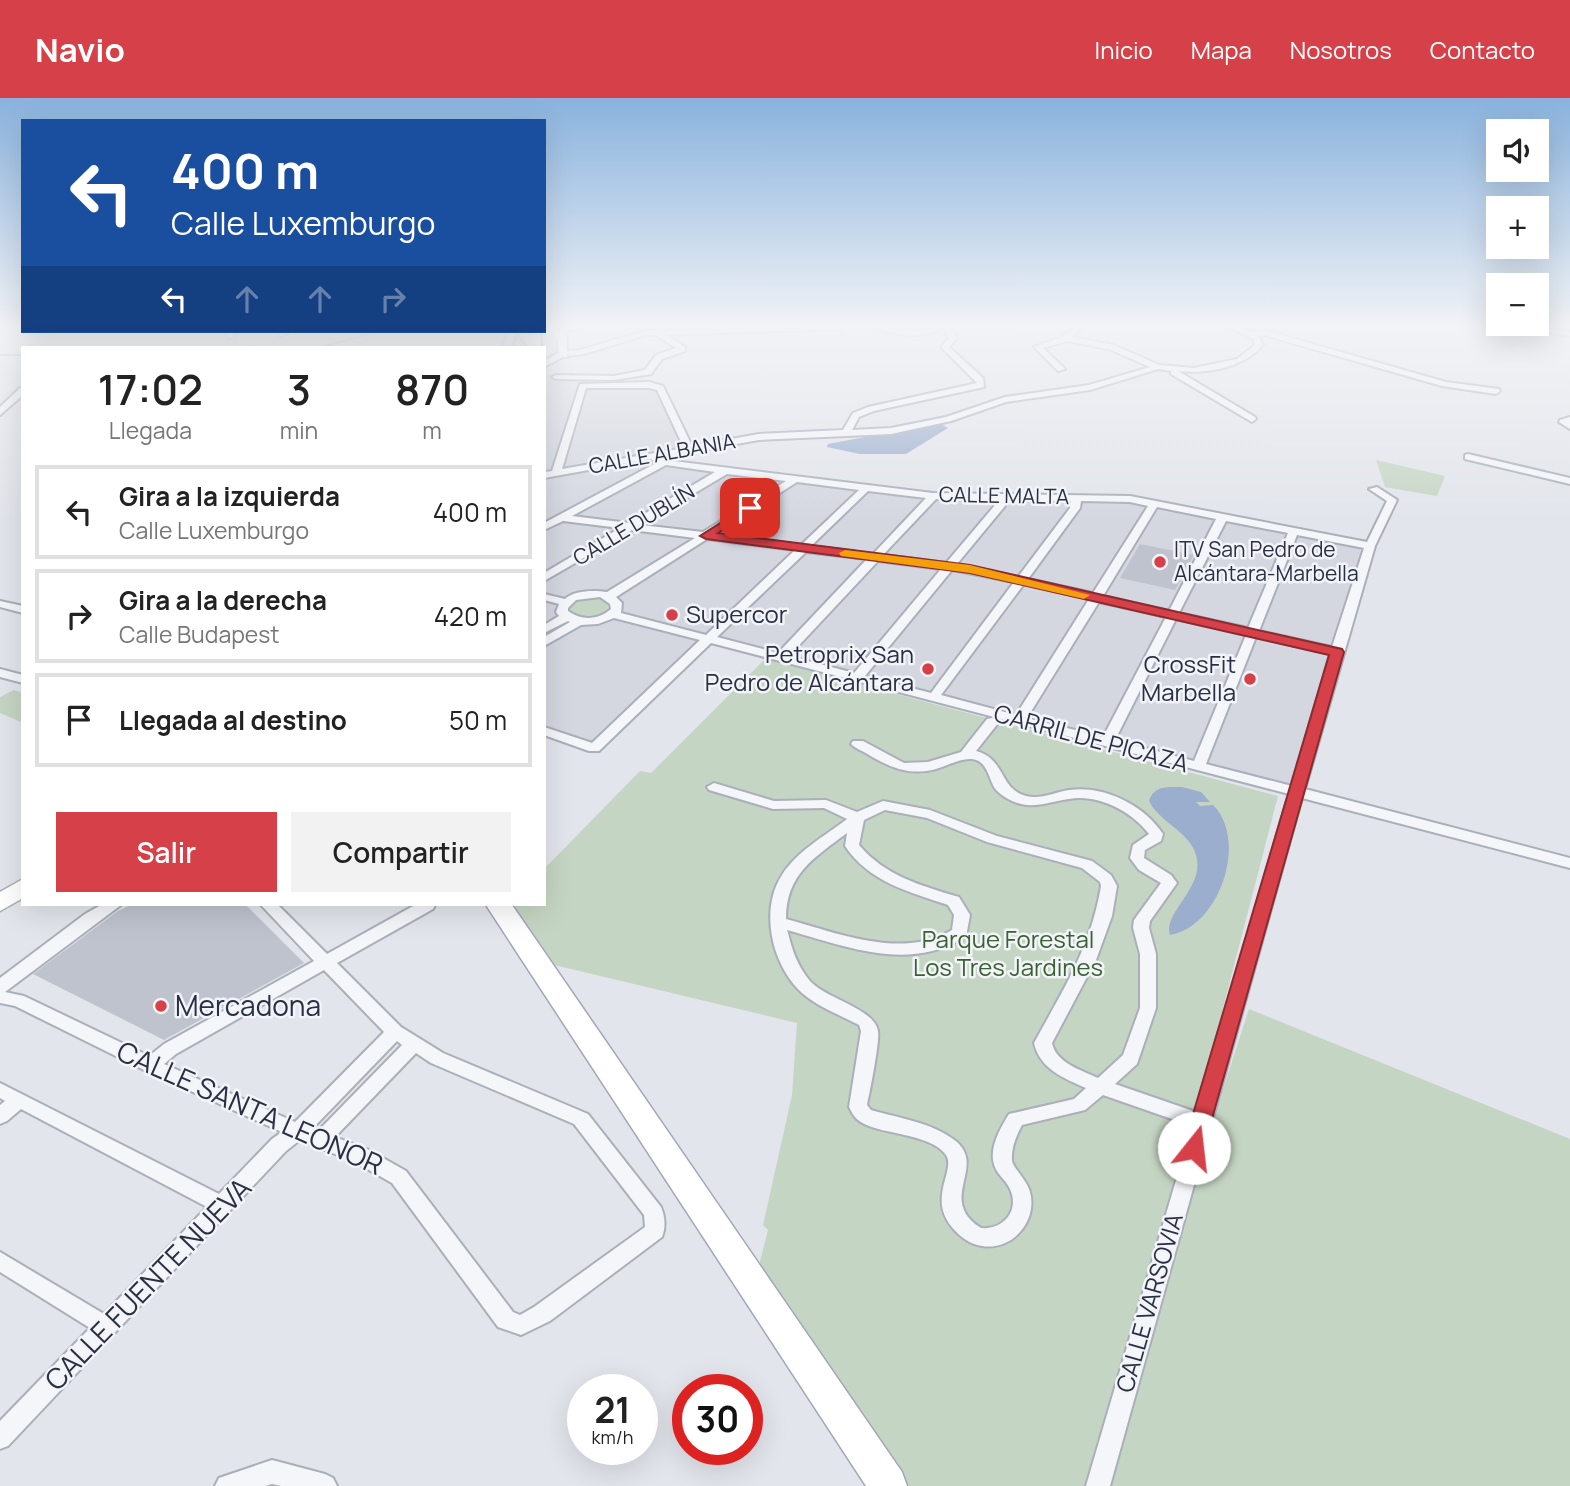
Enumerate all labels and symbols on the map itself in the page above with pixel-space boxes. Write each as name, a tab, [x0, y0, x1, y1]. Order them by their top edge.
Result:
street label: CALLE ALBANIA	[586, 426, 737, 480]
street label: CALLE DUBLÍN	[567, 477, 700, 571]
pin	[720, 478, 780, 538]
street label: CALLE MALTA	[939, 480, 1070, 510]
place label: ITV San Pedro de Alcántara-Marbella	[1174, 535, 1359, 587]
marker: ITV San Pedro de Alcántara-Marbella	[1152, 554, 1168, 570]
place label: Supercor	[686, 597, 788, 630]
marker: Supercor	[664, 607, 680, 623]
place label: Petroprix San Pedro de Alcántara	[705, 637, 914, 698]
place label: CrossFit Marbella	[1141, 647, 1236, 708]
marker: Petroprix San Pedro de Alcántara	[920, 661, 936, 677]
marker: CrossFit Marbella	[1242, 671, 1258, 687]
street label: CARRIL DE PICAZA	[990, 696, 1192, 779]
park label: Parque Forestal Los Tres Jardines	[913, 922, 1103, 983]
place label: Mercadona	[175, 986, 321, 1024]
marker: Mercadona	[153, 998, 169, 1014]
street label: CALLE SANTA LEONOR	[111, 1031, 390, 1183]
position arrow	[1157, 1111, 1231, 1185]
street label: CALLE FUENTE NUEVA	[36, 1169, 259, 1398]
street label: CALLE VARSOVIA	[1107, 1209, 1190, 1396]
speed limit sign: 30	[672, 1374, 763, 1465]

